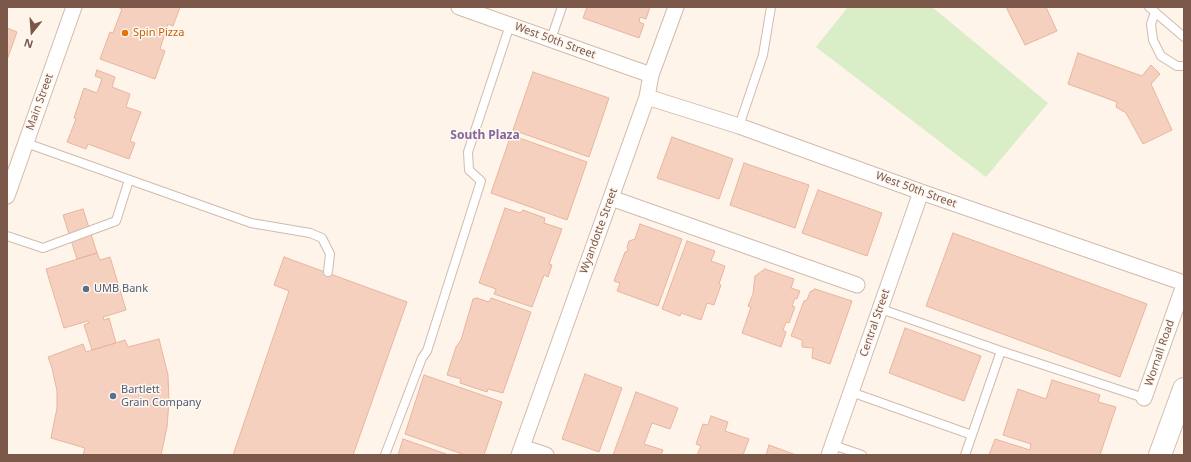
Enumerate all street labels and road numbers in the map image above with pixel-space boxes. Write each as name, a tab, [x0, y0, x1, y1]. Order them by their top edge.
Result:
street label: West 50th Street	[513, 20, 597, 62]
street label: Main Street	[24, 72, 56, 132]
street label: West 50th Street	[874, 169, 958, 211]
street label: Wyandotte Street	[577, 186, 621, 276]
street label: Central Street	[857, 287, 893, 359]
street label: Wornall Road	[1143, 318, 1177, 388]

